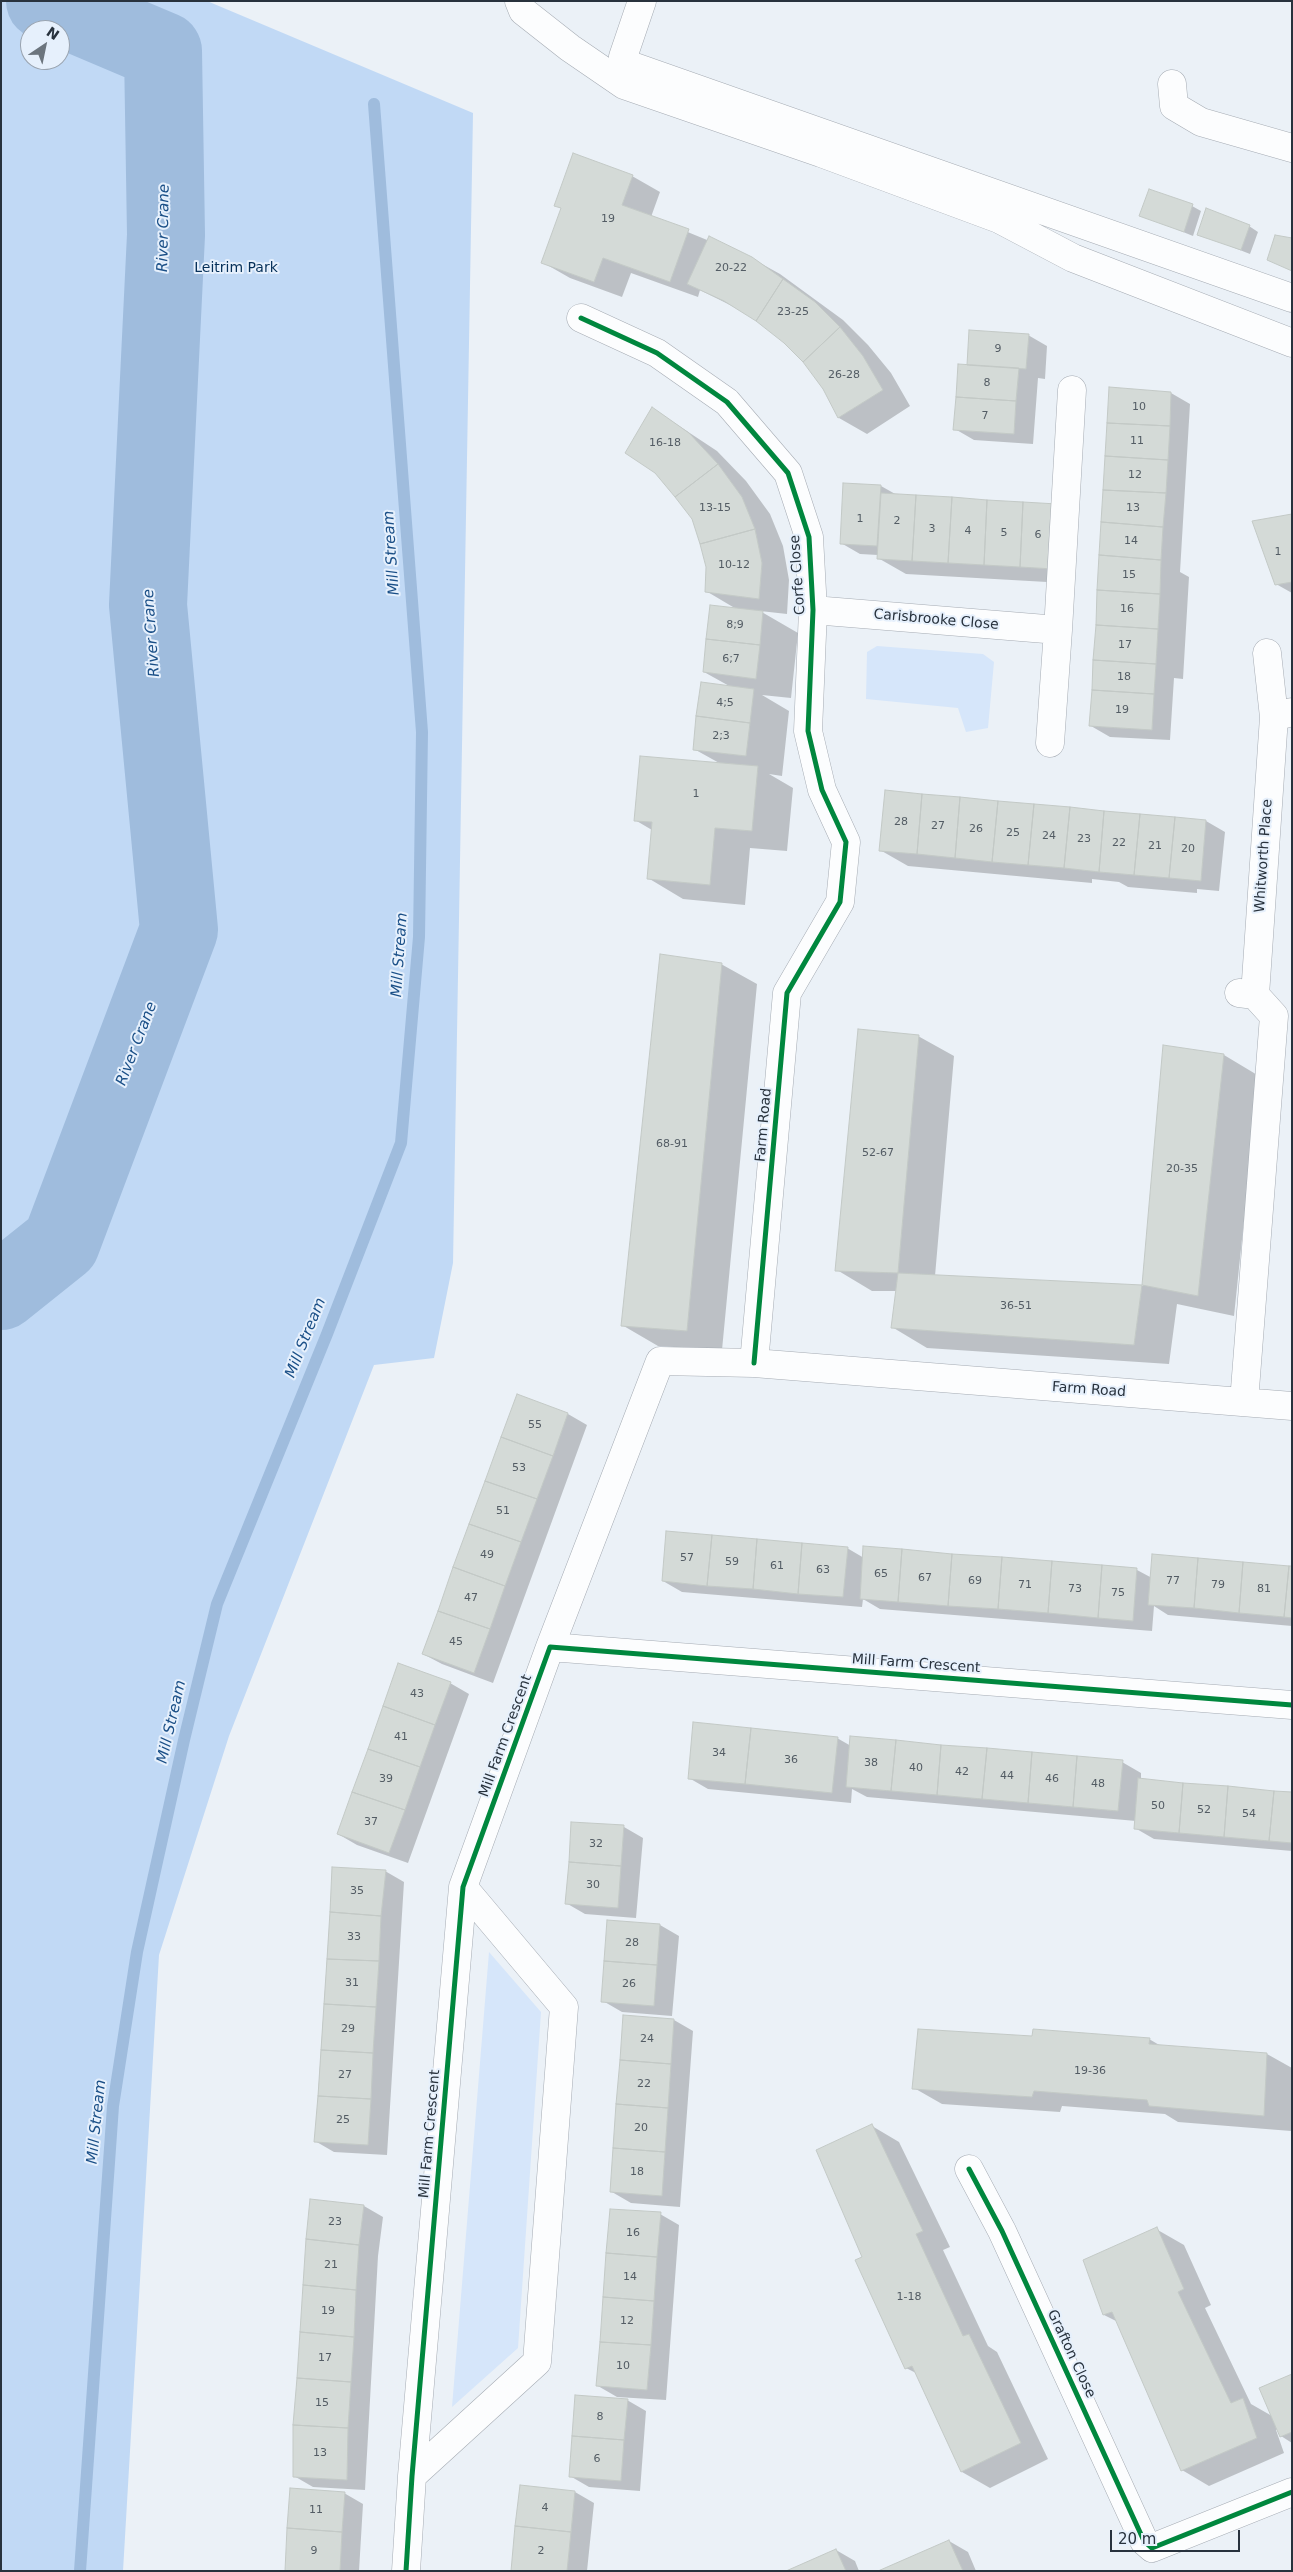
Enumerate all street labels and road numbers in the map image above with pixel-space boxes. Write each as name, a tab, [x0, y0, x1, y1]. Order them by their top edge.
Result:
street label: Corfe Close	[787, 534, 809, 616]
street label: Carisbrooke Close	[873, 606, 999, 634]
street label: Whitworth Place	[1252, 799, 1276, 913]
street label: Farm Road	[752, 1087, 776, 1163]
street label: Farm Road	[1051, 1379, 1127, 1401]
street label: Mill Farm Crescent	[851, 1651, 981, 1677]
street label: Mill Farm Crescent	[476, 1673, 536, 1799]
street label: Mill Farm Crescent	[416, 2069, 444, 2199]
street label: Grafton Close	[1043, 2307, 1099, 2401]

